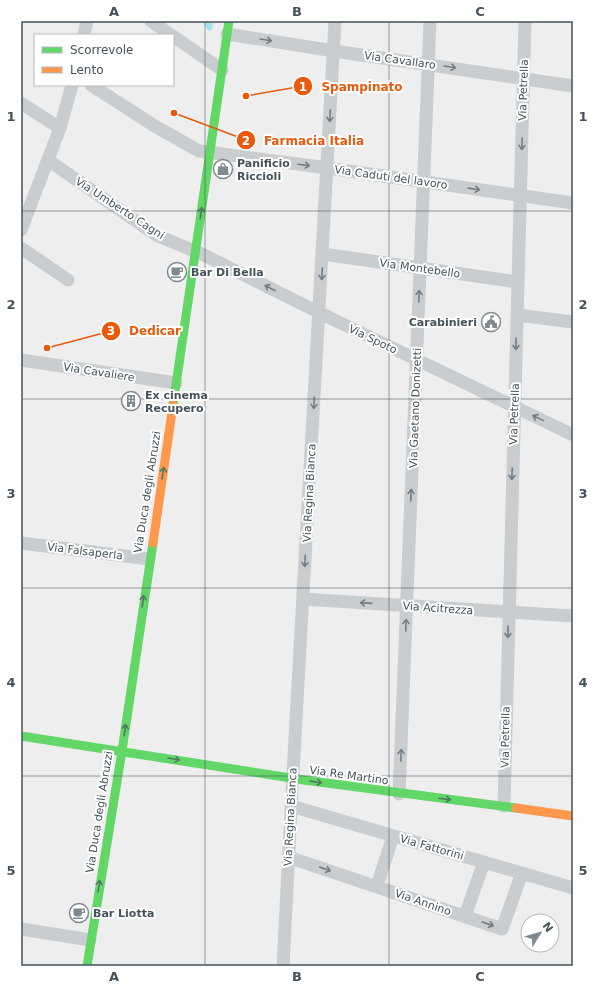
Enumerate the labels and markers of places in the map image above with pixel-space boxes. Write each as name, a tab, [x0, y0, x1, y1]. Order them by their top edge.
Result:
callout: Spampinato	[293, 74, 410, 98]
callout: Farmacia Italia	[236, 128, 372, 152]
place label: Panificio Riccioli	[237, 157, 290, 183]
shop icon: Panificio Riccioli	[212, 158, 234, 180]
cafe icon: Bar Di Bella	[166, 261, 188, 283]
place label: Bar Di Bella	[191, 266, 264, 279]
public building icon: Carabinieri	[480, 311, 502, 333]
place label: Carabinieri	[409, 316, 477, 329]
callout: Dedicar	[101, 319, 189, 343]
place label: Ex cinema Recupero	[145, 389, 208, 415]
building icon: Ex cinema Recupero	[120, 390, 142, 412]
cafe icon: Bar Liotta	[68, 902, 90, 924]
place label: Bar Liotta	[93, 907, 154, 920]

